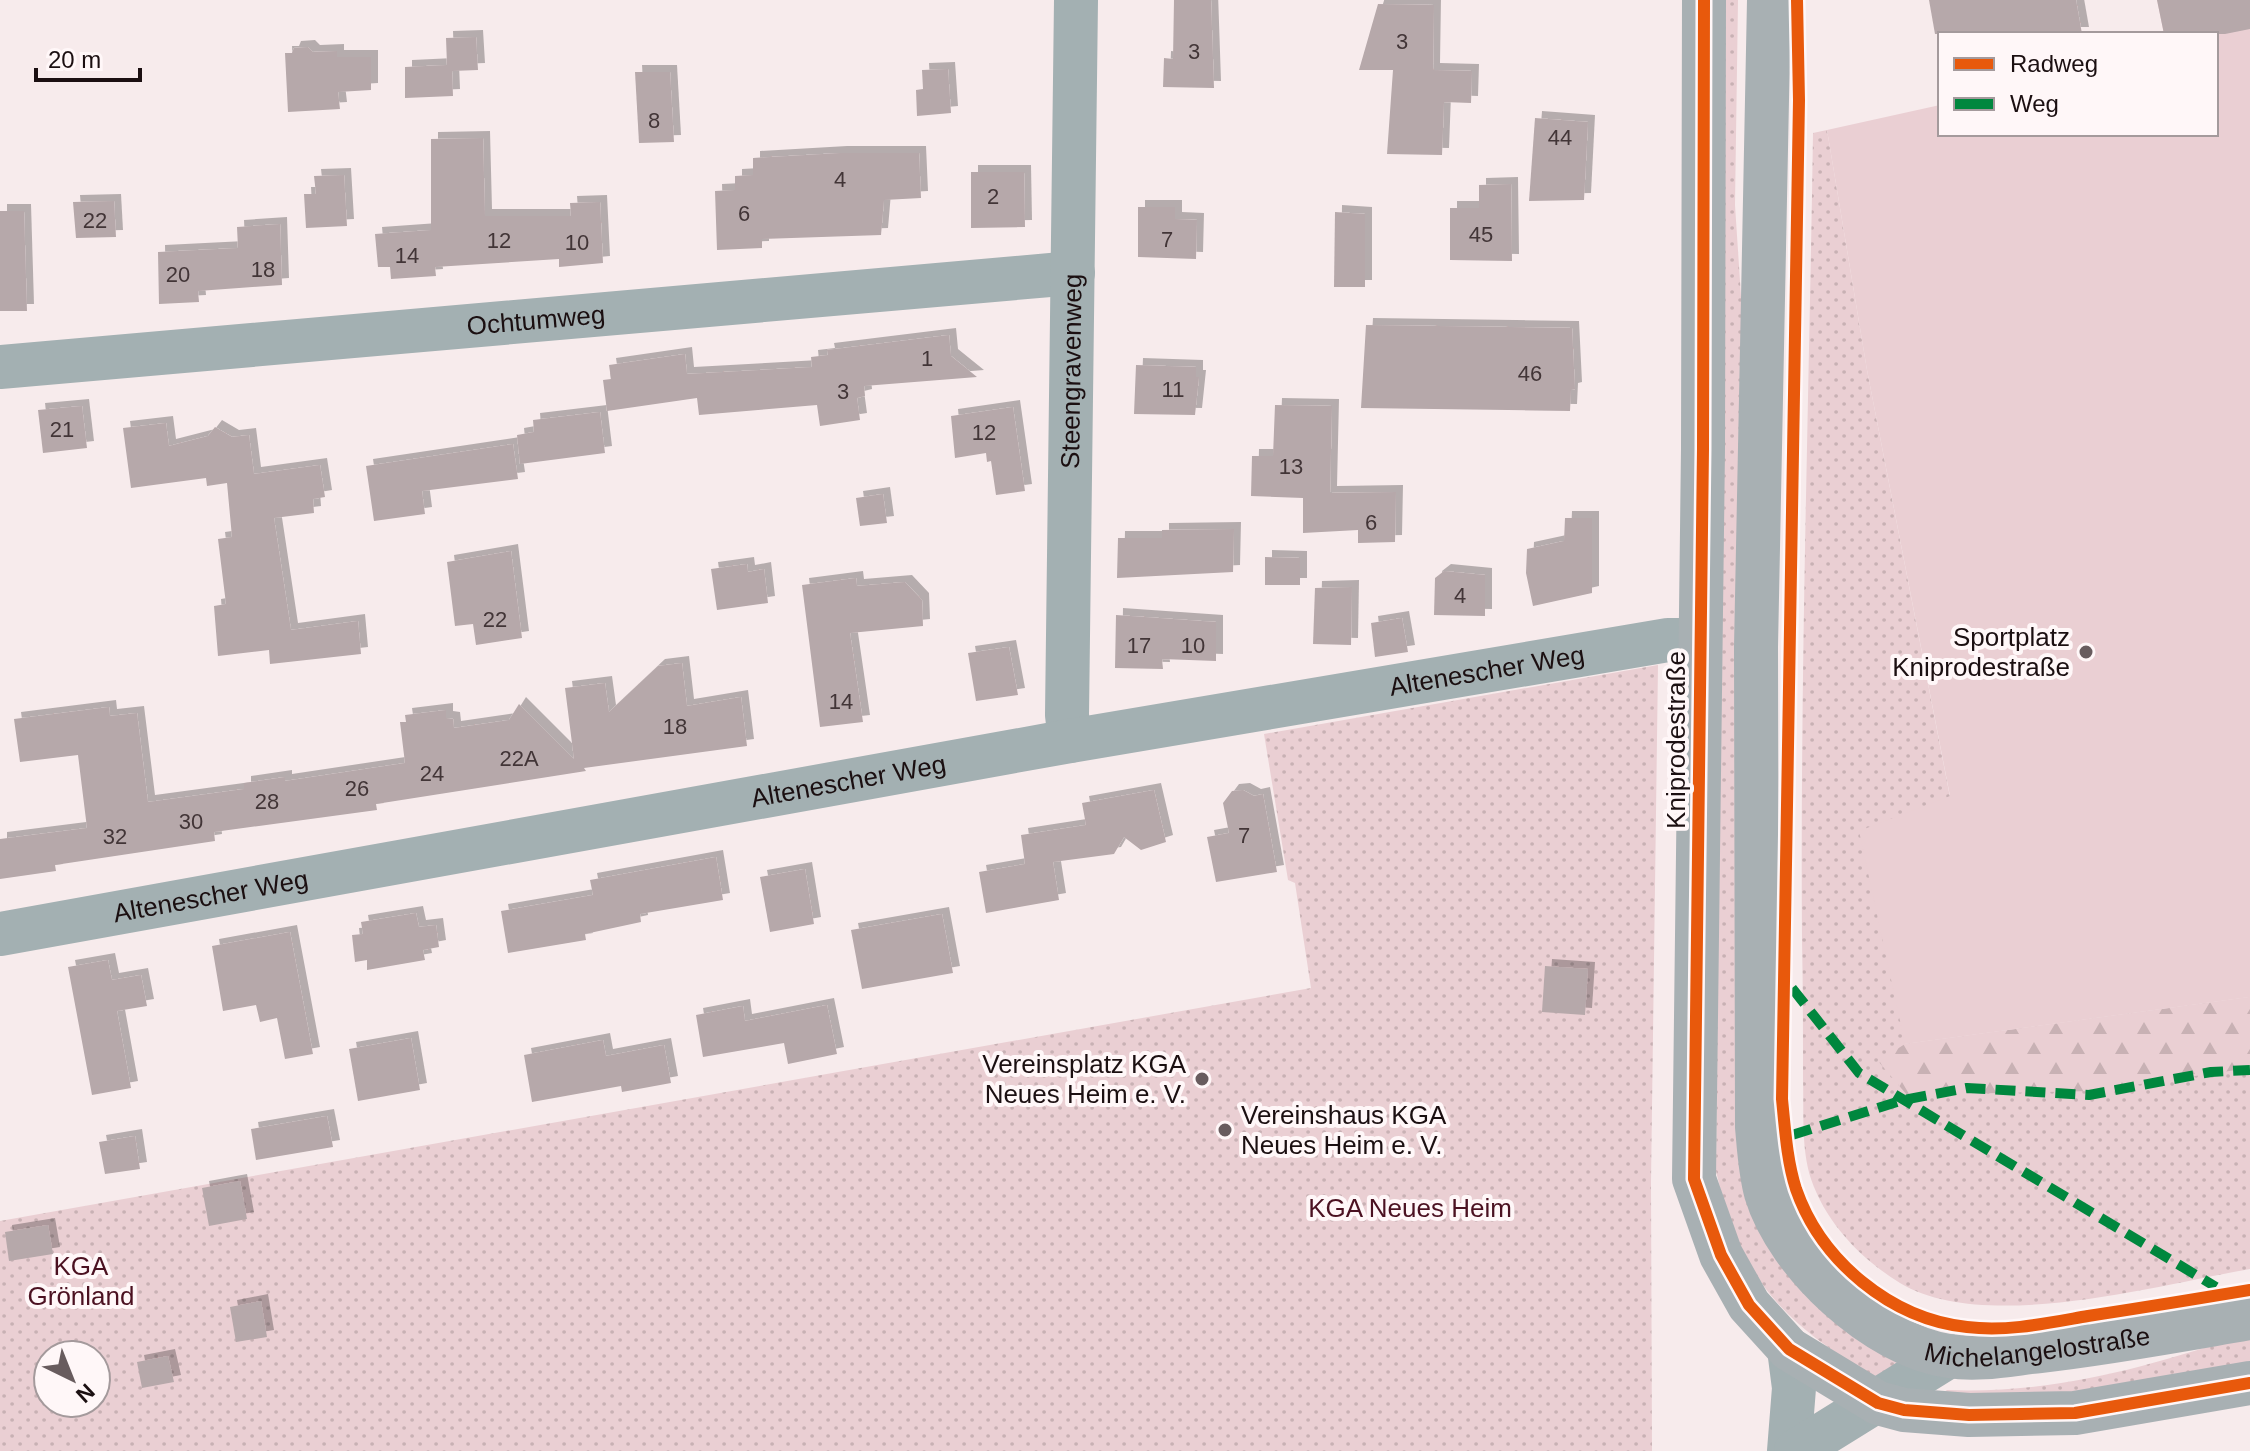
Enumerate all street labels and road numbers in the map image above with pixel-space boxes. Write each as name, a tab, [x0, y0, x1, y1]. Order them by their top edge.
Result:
street label: Steengravenweg	[1055, 273, 1088, 469]
street label: Ochtumweg	[466, 299, 606, 341]
street label: Altenescher Weg	[1387, 639, 1587, 702]
street label: Kniprodestraße	[1661, 651, 1691, 829]
street label: Altenescher Weg	[748, 749, 948, 813]
street label: Altenescher Weg	[111, 864, 311, 928]
street label: Michelangelostraße	[1921, 1320, 2152, 1373]

